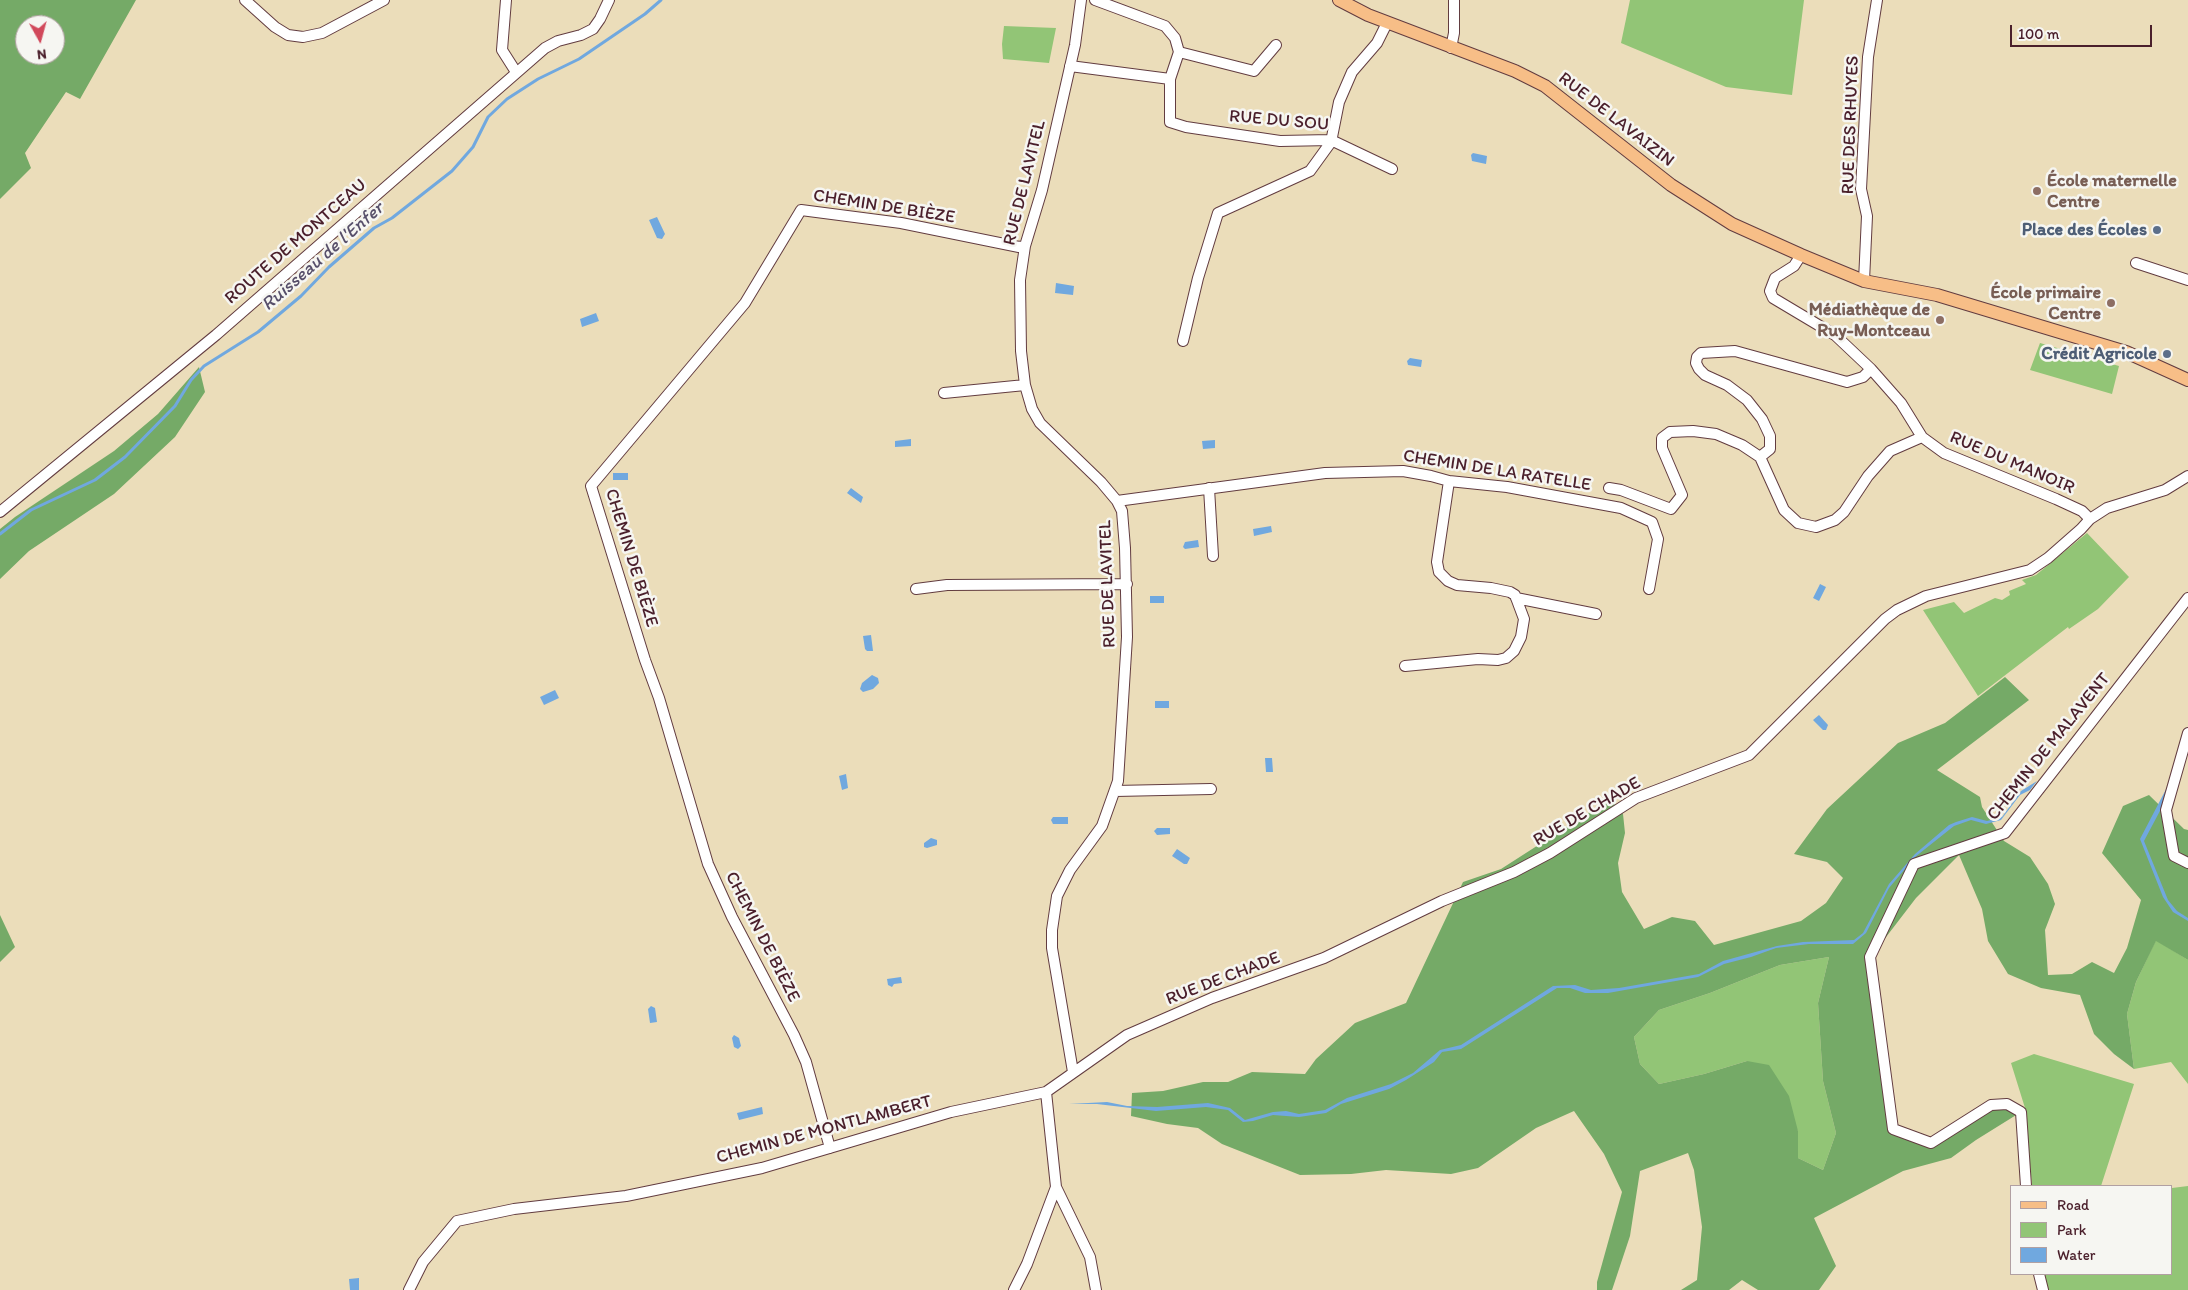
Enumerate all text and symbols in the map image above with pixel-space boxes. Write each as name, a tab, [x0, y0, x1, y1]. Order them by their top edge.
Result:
north arrow	[15, 15, 65, 65]
scale bar	[2013, 15, 2156, 47]
text: 100 m	[2018, 25, 2059, 43]
text: N	[36, 45, 48, 63]
street label: RUE DES RHUYES	[1838, 55, 1864, 195]
street label: RUE DE LAVAIZIN	[1554, 68, 1678, 172]
street label: RUE DU SOU	[1228, 106, 1330, 136]
street label: RUE DE LAVITEL	[999, 118, 1051, 248]
place label: École maternelle Centre	[2047, 170, 2177, 212]
street label: ROUTE DE MONTCEAU	[221, 175, 371, 309]
street label: CHEMIN DE BIÈZE	[811, 185, 957, 229]
marker: École maternelle Centre	[2031, 185, 2043, 197]
water label: Ruisseau de l'Enfer	[257, 198, 389, 316]
place label: Place des Écoles	[2022, 219, 2147, 241]
marker: Place des Écoles	[2151, 224, 2163, 236]
place label: École primaire Centre	[1990, 282, 2101, 324]
marker: École primaire Centre	[2105, 297, 2117, 309]
place label: Médiathèque de Ruy-Montceau	[1809, 299, 1930, 342]
marker: Médiathèque de Ruy-Montceau	[1934, 314, 1946, 326]
place label: Crédit Agricole	[2041, 343, 2157, 365]
marker: Crédit Agricole	[2161, 348, 2173, 360]
street label: RUE DU MANOIR	[1946, 427, 2078, 499]
street label: CHEMIN DE LA RATELLE	[1401, 445, 1593, 497]
street label: CHEMIN DE BIÈZE	[600, 486, 662, 630]
street label: RUE DE LAVITEL	[1095, 520, 1121, 648]
street label: CHEMIN DE MALAVENT	[1983, 669, 2115, 825]
street label: RUE DE CHADE	[1529, 773, 1645, 851]
street label: CHEMIN DE BIÈZE	[720, 868, 804, 1006]
street label: RUE DE CHADE	[1163, 947, 1283, 1011]
street label: CHEMIN DE MONTLAMBERT	[714, 1091, 934, 1169]
legend	[2010, 1185, 2173, 1275]
text: Road	[2057, 1196, 2089, 1214]
text: Park	[2057, 1221, 2087, 1239]
text: Water	[2057, 1246, 2095, 1264]

